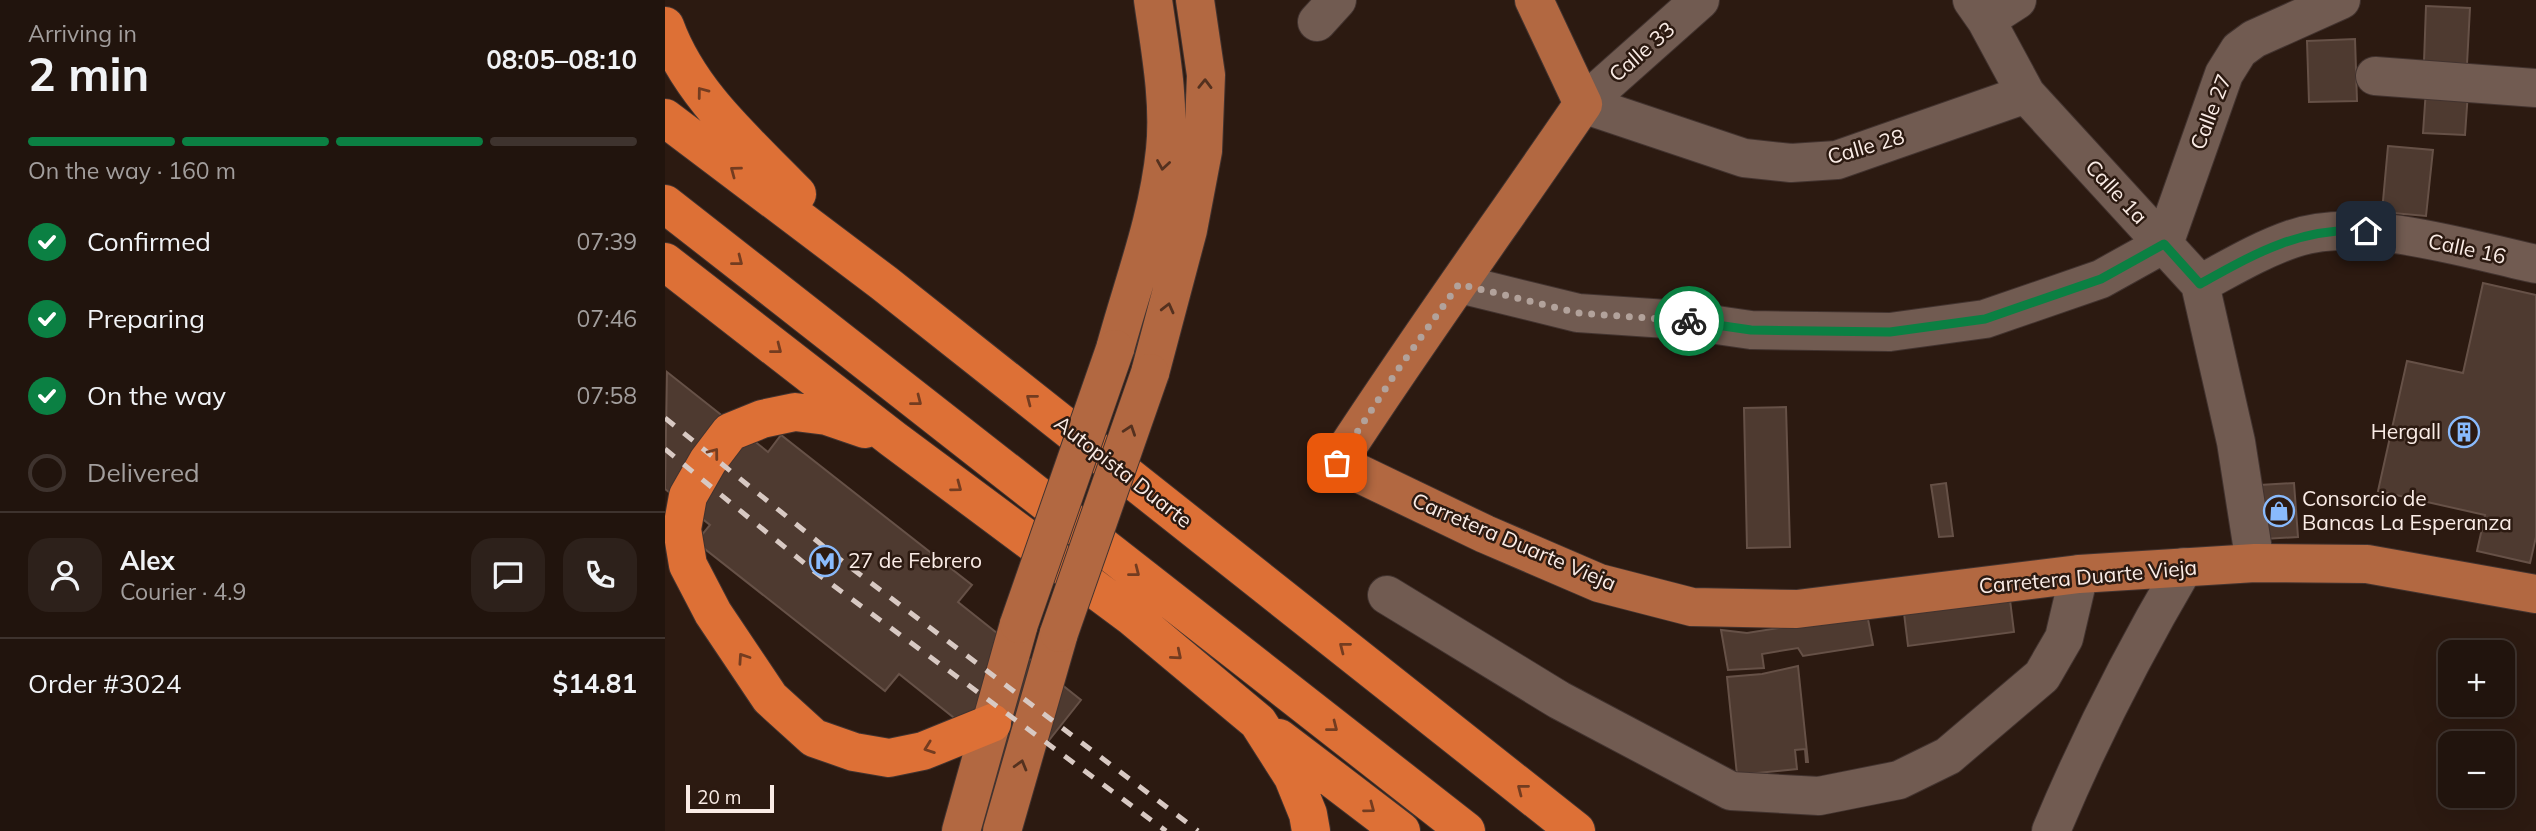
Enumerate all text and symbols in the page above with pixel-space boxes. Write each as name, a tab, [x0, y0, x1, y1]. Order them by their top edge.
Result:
street label: Calle 33	[1603, 16, 1680, 87]
text: Arriving in	[28, 19, 137, 48]
text: 08:05–08:10	[486, 43, 637, 76]
text: 2 min	[28, 45, 149, 103]
street label: Calle 27	[2184, 70, 2236, 153]
one-way arrow	[1197, 78, 1213, 89]
one-way arrow	[698, 87, 710, 100]
street label: Calle 28	[1824, 123, 1907, 169]
street label: Calle 1a	[2080, 154, 2153, 229]
text: On the way · 160 m	[28, 156, 236, 185]
one-way arrow	[1156, 159, 1171, 171]
one-way arrow	[730, 166, 743, 179]
pin	[2336, 201, 2396, 261]
icon: home	[2347, 212, 2385, 250]
icon: check	[28, 223, 66, 261]
text: Confirmed	[87, 225, 211, 258]
text: 07:39	[577, 227, 637, 256]
street label: Calle 16	[2426, 227, 2508, 269]
one-way arrow	[730, 253, 743, 265]
courier	[1654, 286, 1724, 356]
icon: check	[28, 300, 66, 338]
text: Preparing	[87, 302, 205, 335]
one-way arrow	[1160, 302, 1174, 314]
icon: bike	[1670, 302, 1708, 340]
text: 07:46	[577, 304, 637, 333]
one-way arrow	[769, 340, 781, 353]
icon: check	[28, 377, 66, 415]
text: On the way	[87, 379, 226, 412]
text: 07:58	[577, 381, 637, 410]
one-way arrow	[909, 393, 922, 406]
one-way arrow	[1027, 395, 1039, 408]
street label: Autopista Duarte	[1050, 409, 1198, 533]
building icon: Hergall	[2447, 415, 2481, 449]
place label: Hergall	[2371, 418, 2441, 444]
one-way arrow	[1122, 424, 1136, 436]
pin	[1307, 433, 1367, 493]
icon: bag	[1318, 444, 1356, 482]
one-way arrow	[706, 448, 718, 461]
text: Delivered	[87, 456, 200, 489]
one-way arrow	[950, 479, 962, 492]
place label: Consorcio de Bancas La Esperanza	[2302, 485, 2512, 535]
street label: Carretera Duarte Vieja	[1409, 486, 1620, 596]
shop icon: Consorcio de Bancas La Esperanza	[2262, 494, 2296, 528]
button: person	[28, 538, 102, 612]
button: chat	[471, 538, 545, 612]
button: phone	[563, 538, 637, 612]
text: Alex	[120, 544, 175, 577]
metro station icon: 27 de Febrero	[808, 544, 842, 578]
place label: 27 de Febrero	[848, 547, 982, 573]
street label: Carretera Duarte Vieja	[1978, 554, 2198, 598]
one-way arrow	[1127, 563, 1139, 576]
text: Courier · 4.9	[120, 577, 246, 606]
map controls	[2438, 640, 2515, 808]
button: +	[2438, 640, 2515, 717]
one-way arrow	[1339, 643, 1352, 656]
one-way arrow	[1169, 647, 1182, 659]
one-way arrow	[739, 653, 751, 666]
text: Order #3024	[28, 667, 181, 700]
text: $14.81	[553, 667, 637, 700]
one-way arrow	[1325, 719, 1338, 732]
button: −	[2438, 731, 2515, 808]
one-way arrow	[924, 740, 936, 754]
one-way arrow	[1013, 760, 1028, 772]
scale bar	[686, 782, 773, 814]
one-way arrow	[1518, 784, 1530, 797]
text: 20 m	[697, 785, 741, 809]
one-way arrow	[1362, 800, 1375, 812]

